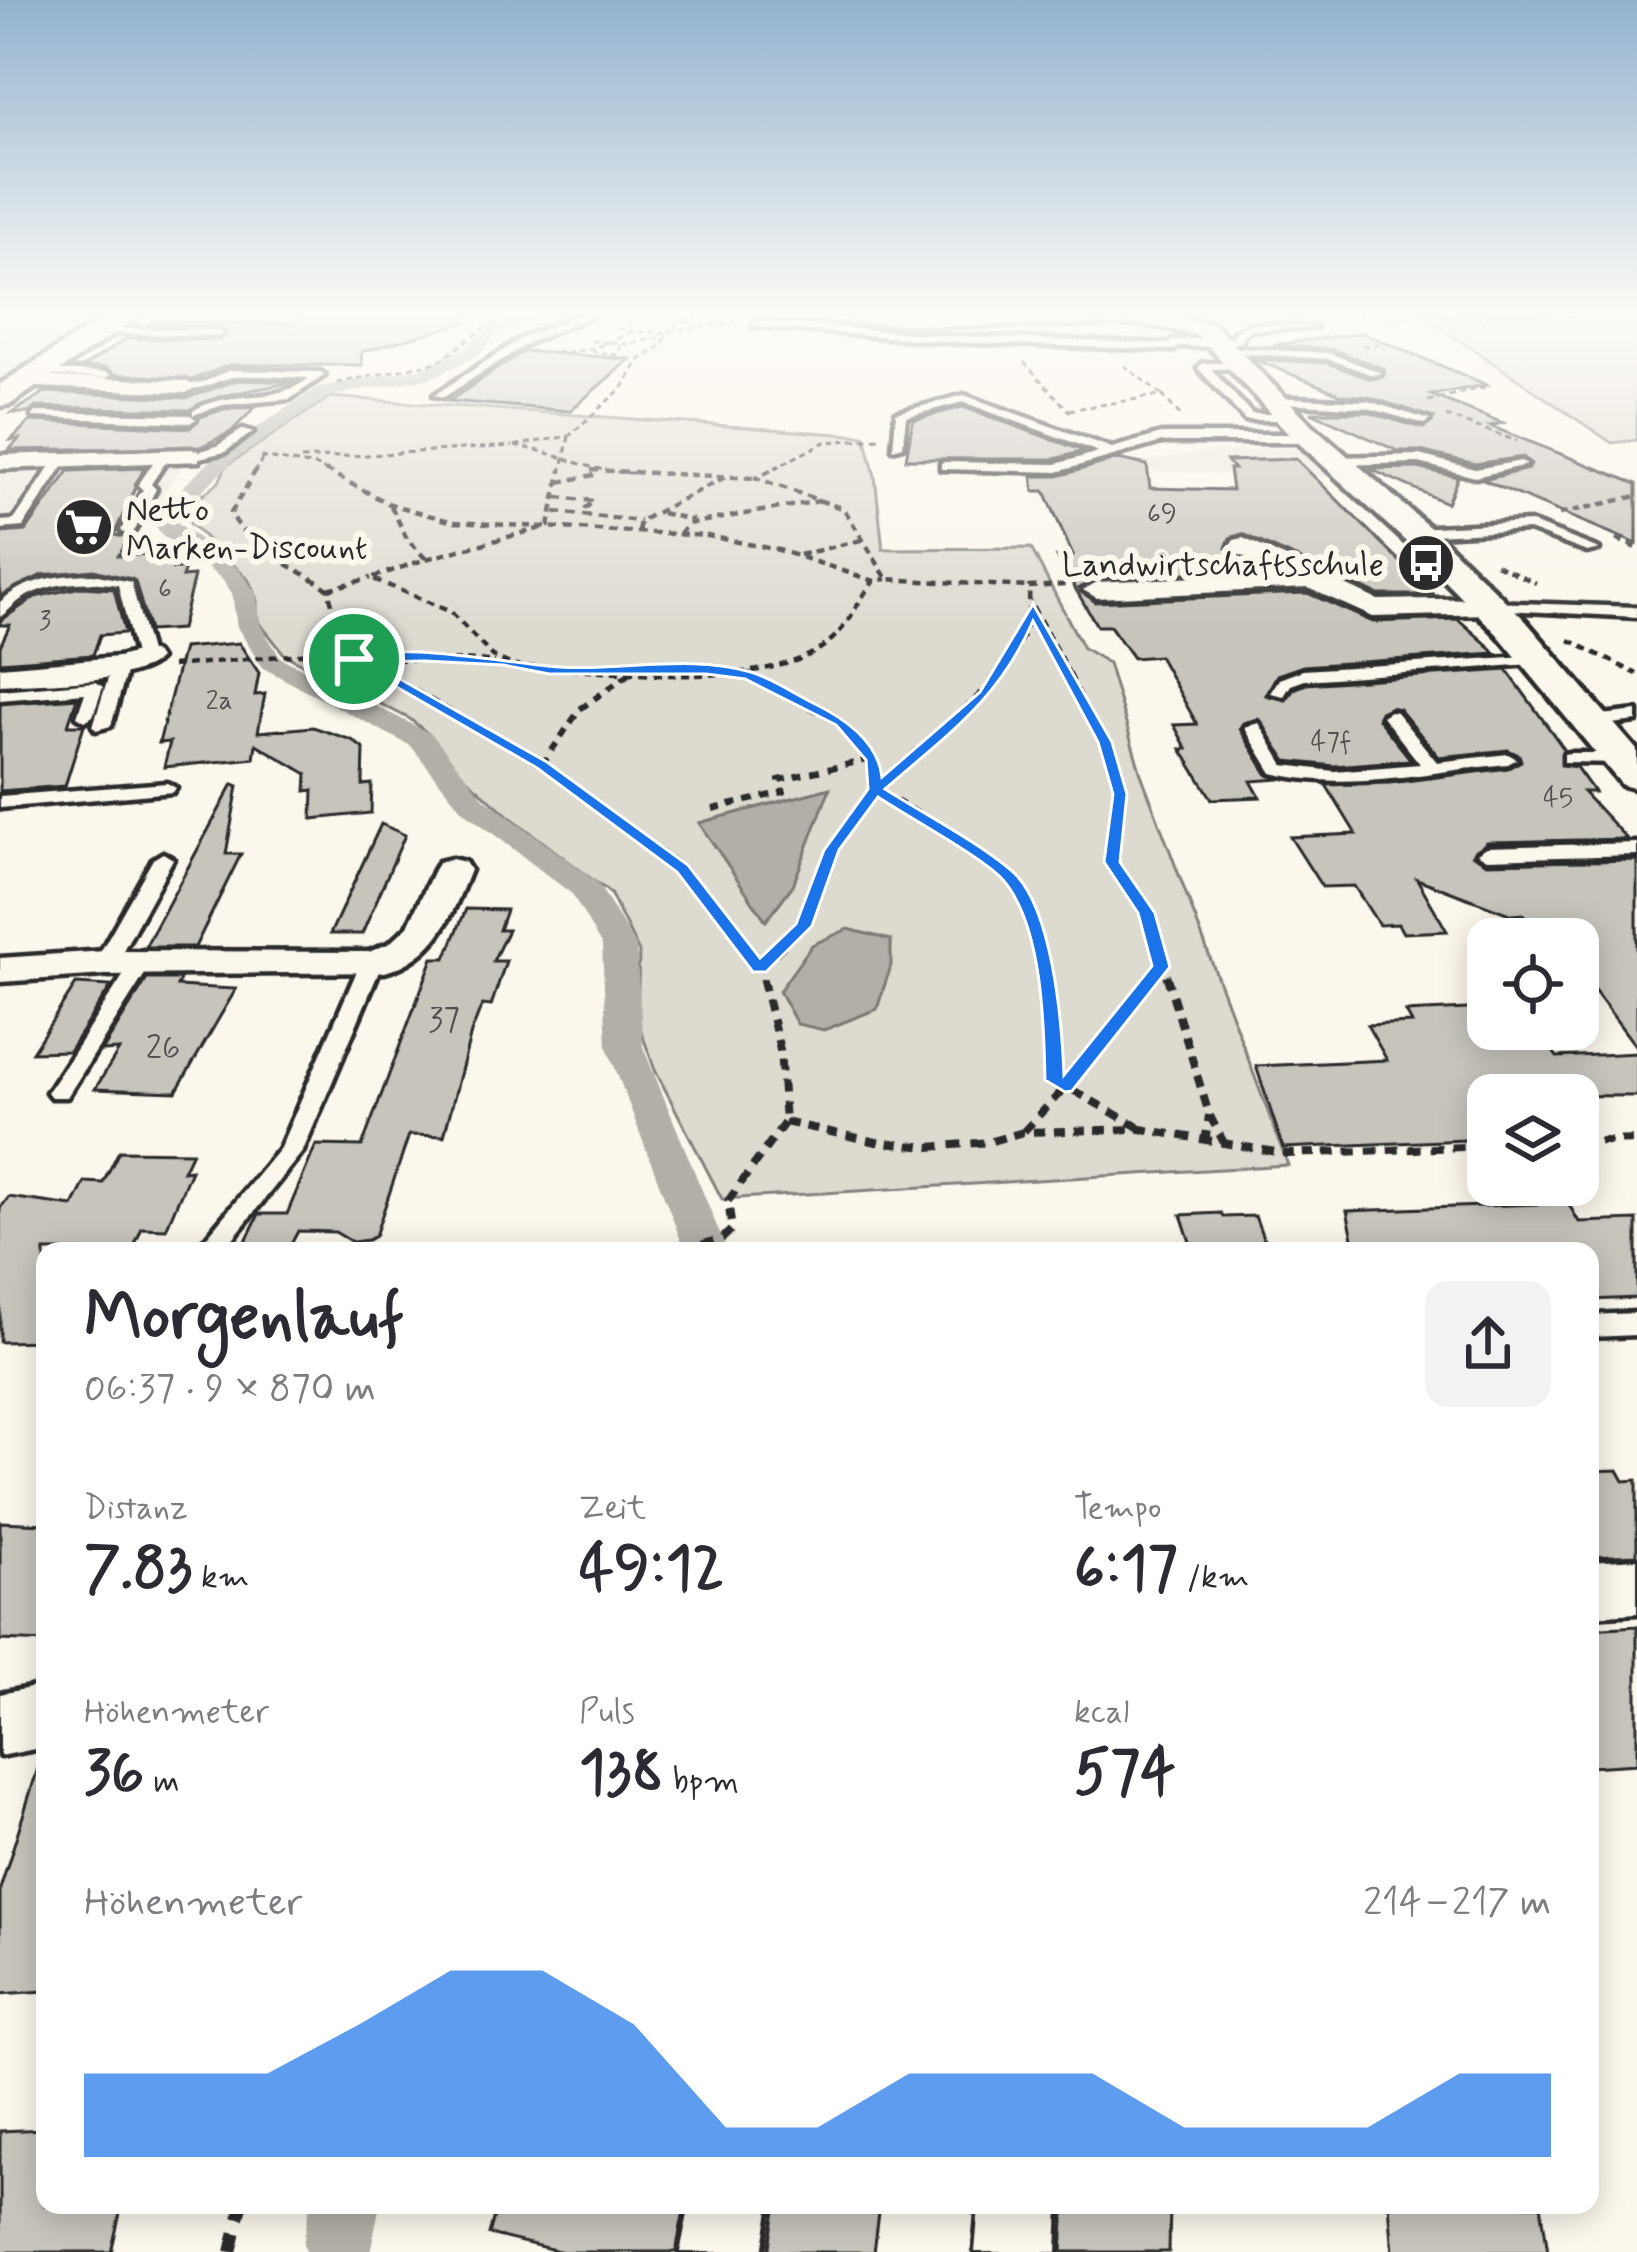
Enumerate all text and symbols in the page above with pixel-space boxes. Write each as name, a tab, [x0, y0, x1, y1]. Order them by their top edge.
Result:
place label: Netto Marken-Discount	[126, 489, 367, 571]
supermarket icon: Netto Marken-Discount	[53, 496, 115, 558]
house number: 69	[1147, 497, 1177, 532]
bus stop icon: Landwirtschaftsschule	[1395, 532, 1457, 594]
place label: Landwirtschaftsschule	[1062, 544, 1384, 588]
house number: 6	[158, 572, 172, 607]
house number: 3	[39, 604, 51, 639]
pin	[303, 608, 405, 710]
icon: arrive	[321, 626, 387, 692]
house number: 2a	[205, 684, 233, 719]
house number: 47f	[1311, 725, 1351, 760]
house number: 45	[1543, 781, 1573, 816]
map controls	[1467, 918, 1599, 1206]
button: locate	[1467, 918, 1599, 1050]
house number: 37	[428, 999, 460, 1043]
house number: 26	[146, 1027, 180, 1071]
button: layers	[1467, 1074, 1599, 1206]
text: Morgenlauf	[84, 1276, 404, 1362]
button: share	[1425, 1281, 1551, 1407]
text: 06:37 · 9 × 870 m	[84, 1364, 376, 1415]
text: Distanz	[84, 1487, 188, 1531]
text: Zeit	[579, 1487, 646, 1531]
text: Tempo	[1074, 1487, 1161, 1531]
text: 7.83	[84, 1531, 192, 1610]
text: 49:12	[579, 1531, 724, 1610]
text: 6:17	[1074, 1531, 1178, 1610]
text: km	[192, 1556, 249, 1600]
text: /km	[1178, 1556, 1249, 1600]
text: Höhenmeter	[84, 1691, 269, 1735]
text: Puls	[579, 1691, 635, 1735]
text: kcal	[1074, 1691, 1129, 1735]
text: 36	[84, 1735, 144, 1814]
text: 138	[579, 1735, 664, 1814]
text: 574	[1074, 1735, 1176, 1814]
text: m	[144, 1760, 180, 1804]
text: bpm	[664, 1760, 739, 1804]
text: Höhenmeter	[84, 1878, 302, 1929]
text: 214–217 m	[1363, 1878, 1551, 1929]

